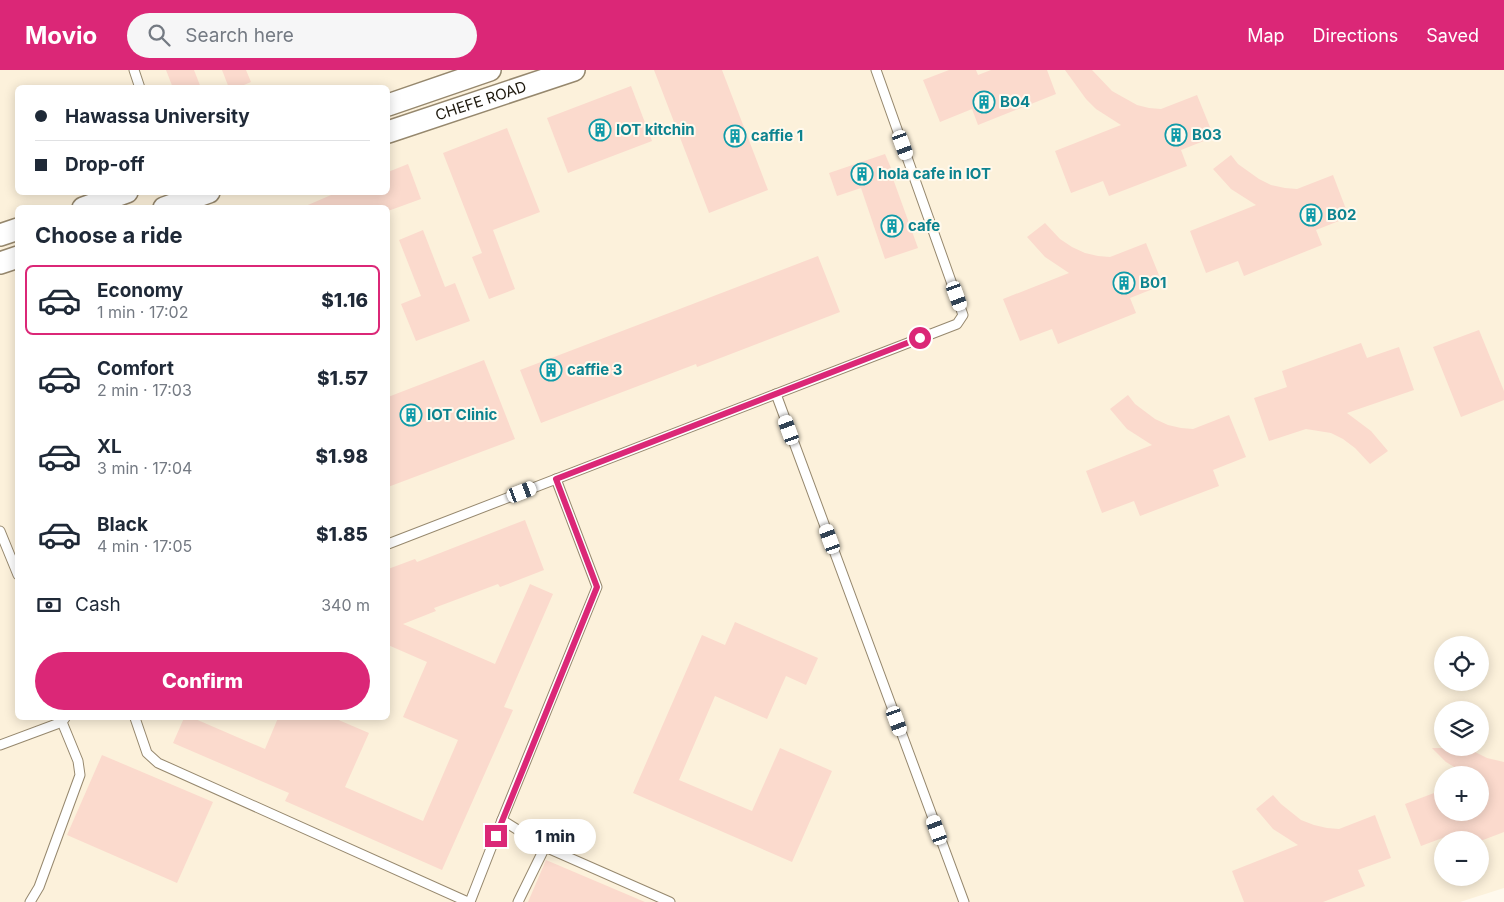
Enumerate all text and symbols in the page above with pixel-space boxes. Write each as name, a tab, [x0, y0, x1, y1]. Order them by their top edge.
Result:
search box	[127, 13, 477, 58]
text: Movio	[25, 21, 97, 50]
icon: search	[145, 21, 173, 49]
text: Search here	[185, 24, 294, 47]
text: Map	[1247, 25, 1285, 46]
text: Directions	[1313, 25, 1398, 46]
text: Saved	[1426, 25, 1479, 46]
street label: CHEFE ROAD	[433, 76, 529, 125]
building icon: B04	[972, 90, 996, 114]
place label: B04	[1000, 92, 1030, 111]
text: Hawassa University	[65, 105, 250, 128]
building icon: IOT kitchin	[588, 118, 612, 142]
place label: IOT kitchin	[616, 120, 695, 139]
building icon: B03	[1164, 123, 1188, 147]
building icon: caffie 1	[723, 124, 747, 148]
place label: B03	[1192, 125, 1222, 144]
place label: caffie 1	[751, 126, 803, 145]
car	[890, 128, 915, 162]
text: Drop-off	[65, 153, 145, 176]
building icon: hola cafe in IOT	[850, 162, 874, 186]
place label: hola cafe in IOT	[878, 164, 991, 183]
building icon: B02	[1299, 203, 1323, 227]
place label: B02	[1327, 205, 1357, 224]
building icon: cafe	[880, 214, 904, 238]
place label: cafe	[908, 216, 940, 235]
text: Choose a ride	[35, 222, 183, 248]
building icon: B01	[1112, 271, 1136, 295]
place label: B01	[1140, 273, 1167, 292]
icon: car	[37, 278, 82, 323]
text: Economy	[97, 279, 183, 302]
car	[944, 279, 969, 313]
text: $1.16	[321, 289, 368, 312]
text: 1 min · 17:02	[97, 302, 188, 322]
route start	[909, 327, 931, 349]
icon: car	[37, 356, 82, 401]
text: Comfort	[97, 357, 174, 380]
building icon: caffie 3	[539, 358, 563, 382]
place label: caffie 3	[567, 360, 622, 379]
text: $1.57	[317, 367, 368, 390]
text: 2 min · 17:03	[97, 380, 192, 400]
building icon: IOT Clinic	[399, 403, 423, 427]
place label: IOT Clinic	[427, 405, 497, 424]
car	[776, 413, 801, 447]
icon: car	[37, 434, 82, 479]
text: XL	[97, 435, 122, 458]
text: $1.98	[315, 445, 368, 468]
text: 3 min · 17:04	[97, 458, 192, 478]
car	[505, 480, 538, 504]
icon: car	[37, 512, 82, 557]
text: Black	[97, 513, 148, 536]
car	[817, 522, 842, 556]
text: $1.85	[316, 523, 368, 546]
text: 4 min · 17:05	[97, 536, 192, 556]
icon: cash	[35, 591, 63, 619]
text: Cash	[75, 593, 121, 616]
text: 340 m	[321, 595, 370, 615]
map controls	[1434, 636, 1489, 886]
button: locate	[1434, 636, 1489, 691]
button: Confirm	[35, 652, 370, 710]
button: layers	[1434, 701, 1489, 756]
car	[884, 704, 909, 738]
button: +	[1434, 766, 1489, 821]
car	[924, 813, 949, 847]
callout: 1 min	[514, 818, 596, 854]
route end	[485, 825, 507, 847]
text: 1 min	[535, 826, 575, 846]
button: −	[1434, 831, 1489, 886]

